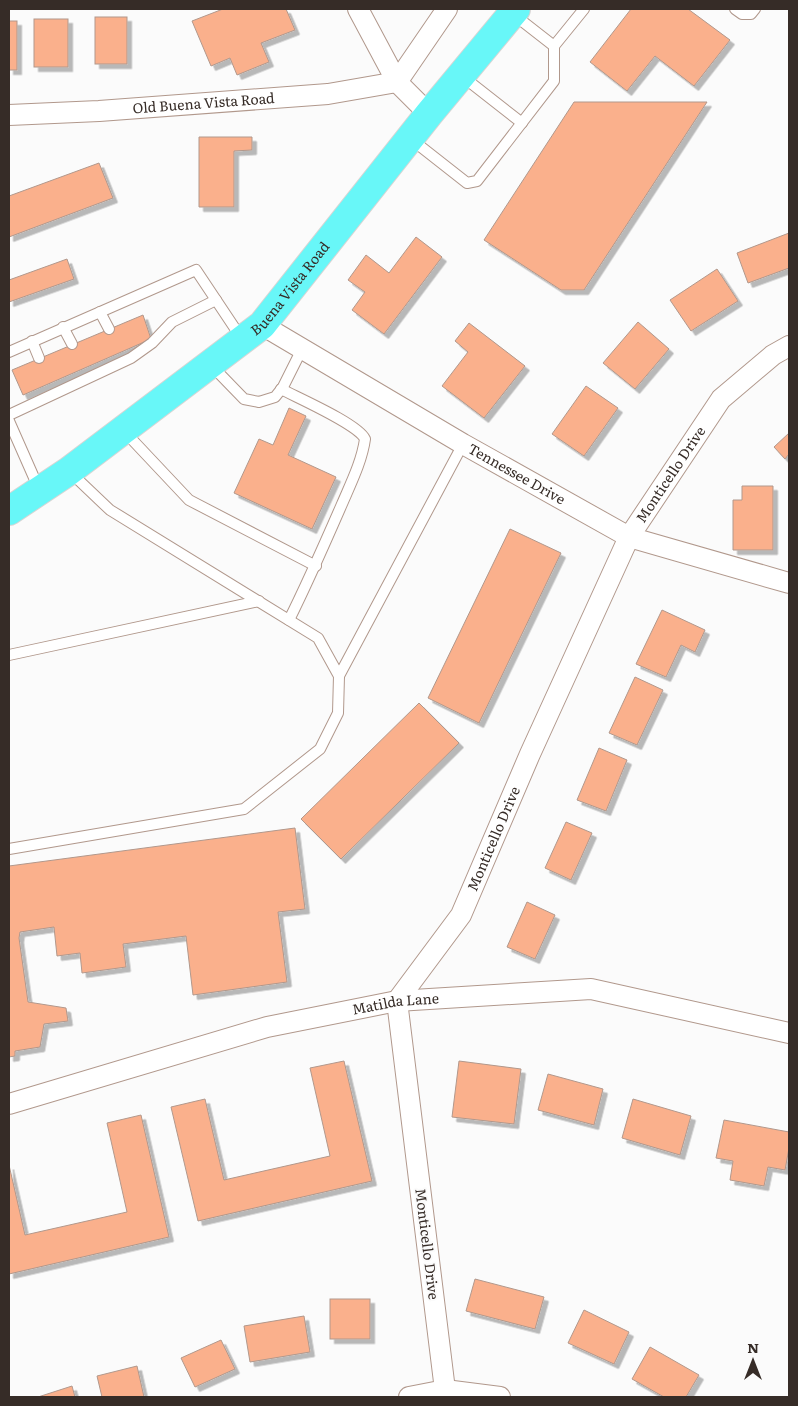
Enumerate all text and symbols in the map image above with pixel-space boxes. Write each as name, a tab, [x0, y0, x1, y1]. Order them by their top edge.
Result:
street label: Old Buena Vista Road	[132, 87, 276, 117]
street label: Buena Vista Road	[246, 236, 334, 339]
street label: Monticello Drive	[630, 422, 709, 526]
street label: Tennessee Drive	[465, 438, 569, 508]
street label: Monticello Drive	[461, 783, 524, 894]
street label: Matilda Lane	[350, 987, 439, 1019]
street label: Monticello Drive	[411, 1187, 445, 1301]
north arrow	[728, 1336, 778, 1386]
text: N	[747, 1337, 759, 1357]

